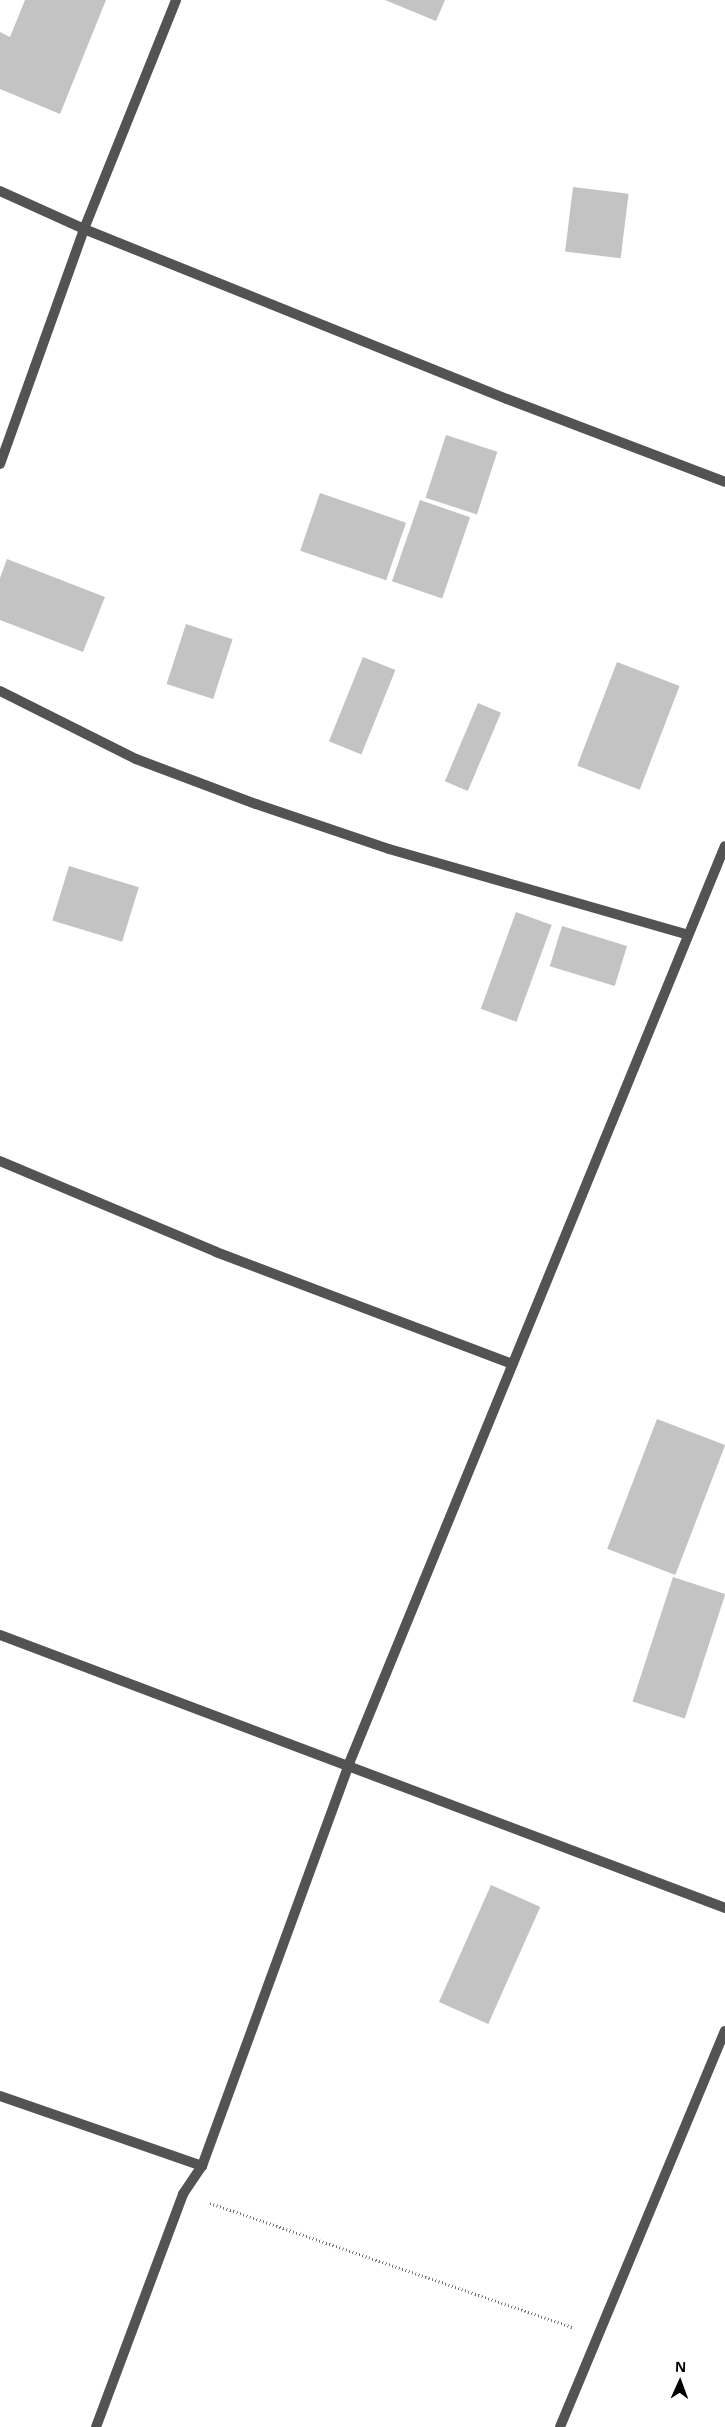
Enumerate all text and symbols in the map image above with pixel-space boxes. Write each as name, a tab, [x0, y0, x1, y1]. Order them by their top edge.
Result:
north arrow	[655, 2357, 705, 2407]
text: N	[675, 2357, 687, 2376]

